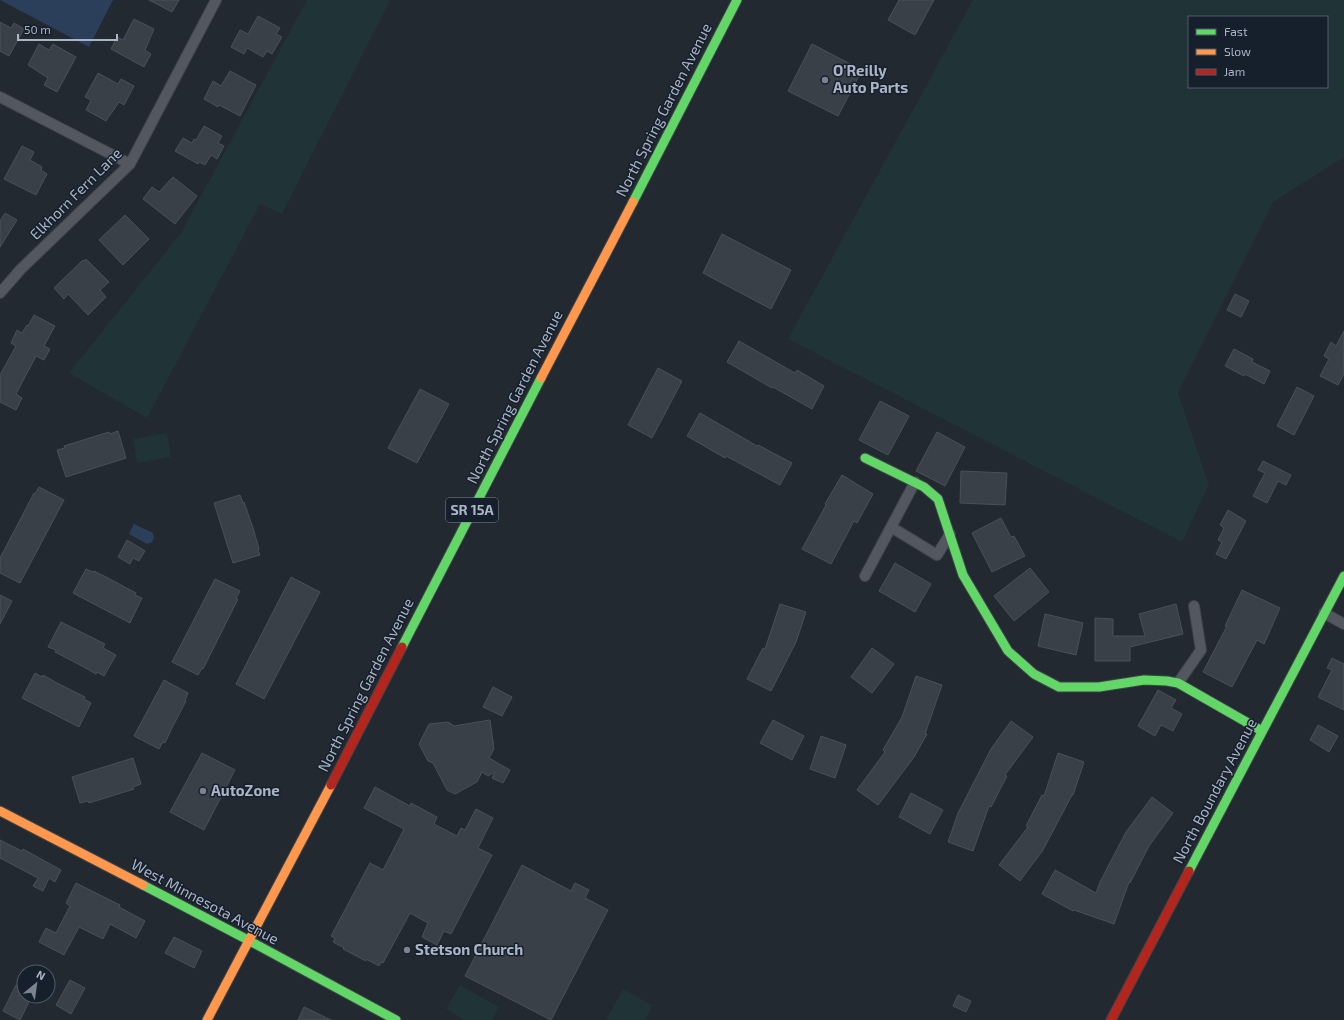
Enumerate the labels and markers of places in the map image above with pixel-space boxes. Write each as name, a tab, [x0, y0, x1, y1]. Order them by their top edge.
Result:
place label: O'Reilly Auto Parts	[833, 61, 908, 96]
marker: O'Reilly Auto Parts	[820, 75, 830, 85]
place label: AutoZone	[211, 781, 280, 799]
marker: AutoZone	[198, 786, 208, 796]
place label: Stetson Church	[415, 940, 523, 958]
marker: Stetson Church	[402, 945, 412, 955]

